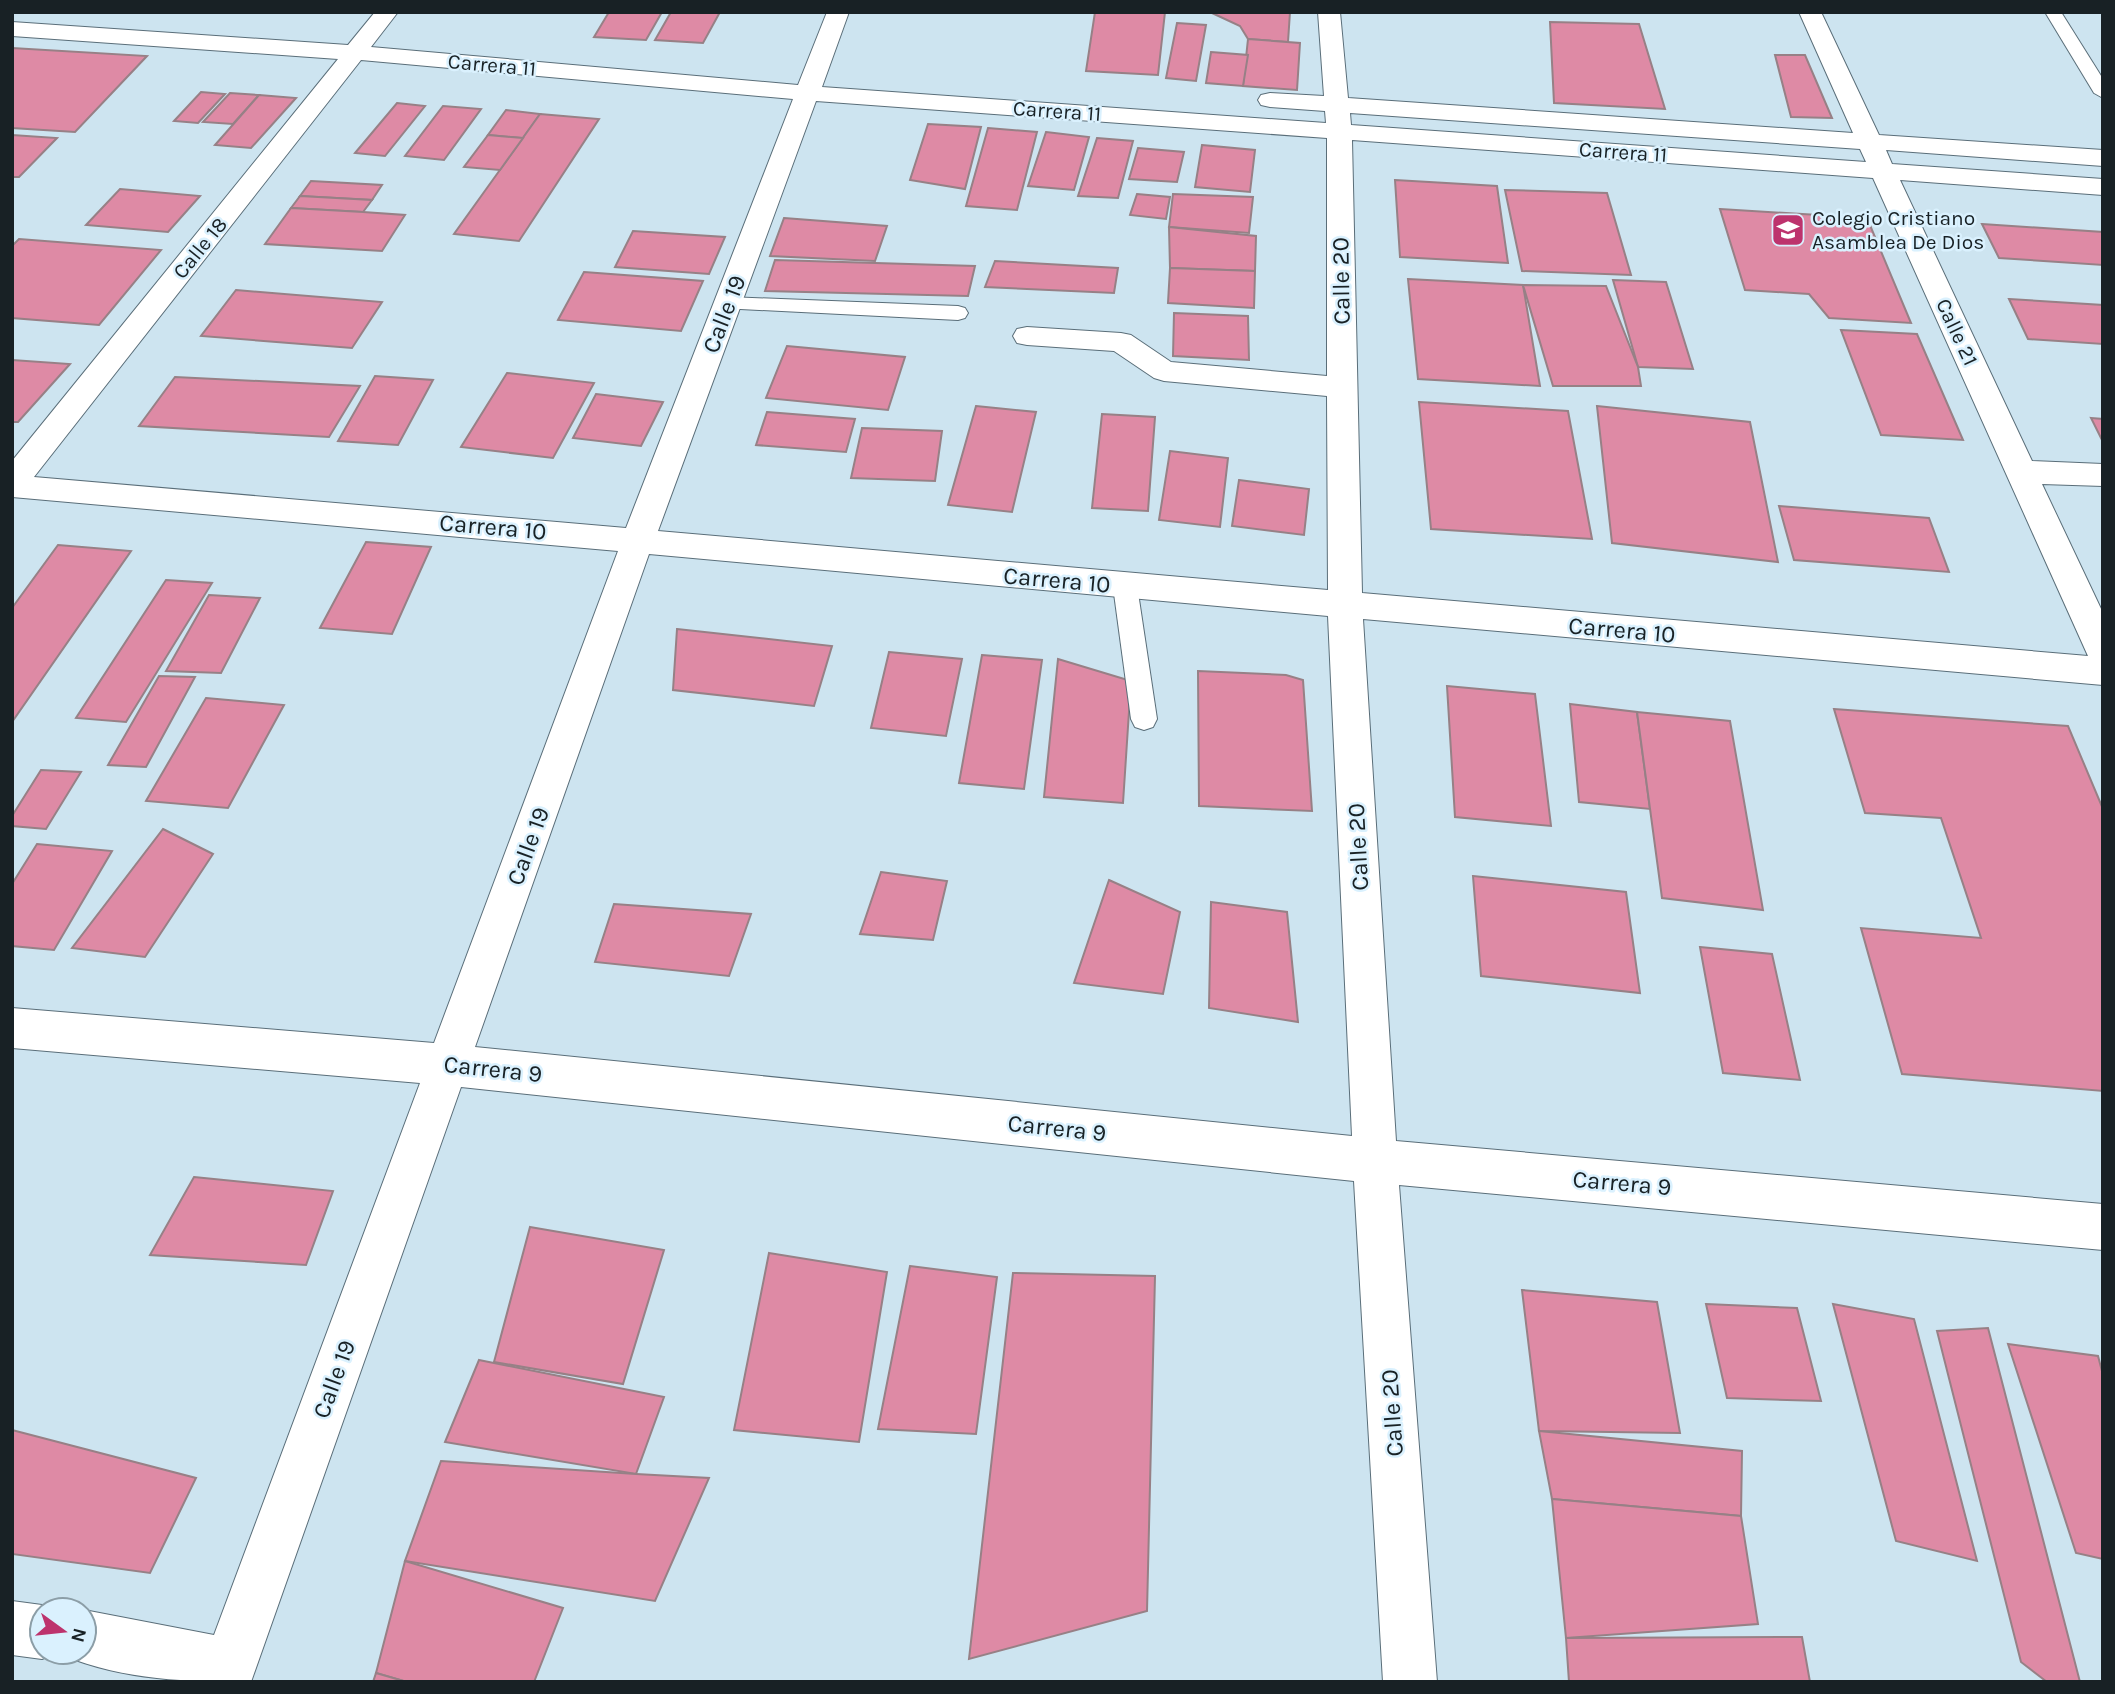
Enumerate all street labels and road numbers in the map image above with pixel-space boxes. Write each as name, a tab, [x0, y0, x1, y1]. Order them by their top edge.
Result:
street label: Carrera 11	[447, 49, 537, 81]
street label: Carrera 11	[1012, 96, 1102, 126]
street label: Carrera 11	[1578, 137, 1668, 167]
street label: Calle 18	[168, 213, 232, 283]
street label: Calle 20	[1326, 237, 1356, 325]
street label: Calle 19	[696, 271, 752, 357]
street label: Calle 21	[1931, 295, 1983, 369]
street label: Carrera 10	[438, 508, 548, 546]
street label: Carrera 10	[1002, 561, 1112, 599]
street label: Carrera 10	[1567, 611, 1677, 649]
street label: Calle 19	[501, 803, 555, 889]
street label: Calle 20	[1342, 803, 1374, 891]
street label: Carrera 9	[442, 1050, 544, 1088]
street label: Carrera 9	[1006, 1109, 1108, 1147]
street label: Carrera 9	[1571, 1165, 1673, 1201]
street label: Calle 19	[307, 1336, 361, 1422]
street label: Calle 20	[1375, 1368, 1409, 1458]

